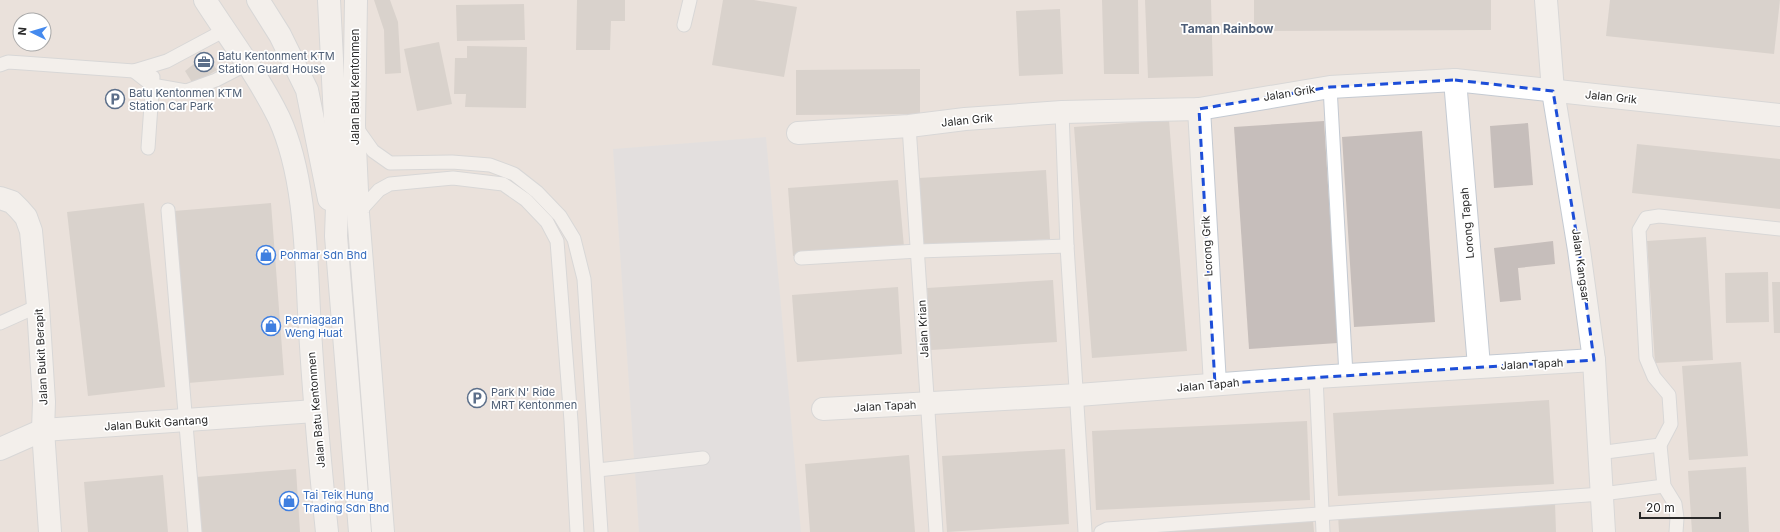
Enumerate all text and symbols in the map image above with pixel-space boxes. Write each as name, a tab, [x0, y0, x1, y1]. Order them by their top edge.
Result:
north arrow	[12, 12, 52, 52]
district label: Taman Rainbow	[1181, 21, 1274, 36]
text: N	[15, 26, 29, 36]
street label: Jalan Batu Kentonmen	[348, 29, 362, 145]
place label: Batu Kentonment KTM Station Guard House	[218, 49, 335, 76]
office icon: Batu Kentonment KTM Station Guard House	[193, 51, 215, 73]
street label: Jalan Grik	[1262, 82, 1316, 104]
place label: Batu Kentonmen KTM Station Car Park	[129, 86, 242, 113]
street label: Jalan Grik	[1584, 87, 1638, 107]
parking icon: Batu Kentonmen KTM Station Car Park	[104, 88, 126, 110]
street label: Jalan Grik	[940, 110, 994, 130]
street label: Lorong Tapah	[1457, 187, 1477, 259]
street label: Lorong Grik	[1198, 215, 1216, 277]
street label: Jalan Kangsar	[1569, 227, 1593, 303]
shop icon: Pohmar Sdn Bhd	[255, 244, 277, 266]
place label: Pohmar Sdn Bhd	[280, 248, 367, 262]
street label: Jalan Krian	[914, 300, 932, 358]
street label: Jalan Bukit Berapit	[31, 308, 51, 406]
place label: Perniagaan Weng Huat	[285, 313, 344, 340]
shop icon: Perniagaan Weng Huat	[260, 315, 282, 337]
street label: Jalan Batu Kentonmen	[304, 351, 328, 469]
street label: Jalan Tapah	[1500, 355, 1564, 373]
street label: Jalan Tapah	[1176, 375, 1240, 395]
place label: Park N' Ride MRT Kentonmen	[491, 385, 577, 412]
parking icon: Park N' Ride MRT Kentonmen	[466, 387, 488, 409]
street label: Jalan Tapah	[853, 397, 917, 415]
street label: Jalan Bukit Gantang	[104, 412, 208, 434]
place label: Tai Teik Hung Trading Sdn Bhd	[303, 488, 389, 515]
shop icon: Tai Teik Hung Trading Sdn Bhd	[278, 490, 300, 512]
scale bar	[1640, 494, 1720, 520]
text: 20 m	[1646, 500, 1675, 515]

